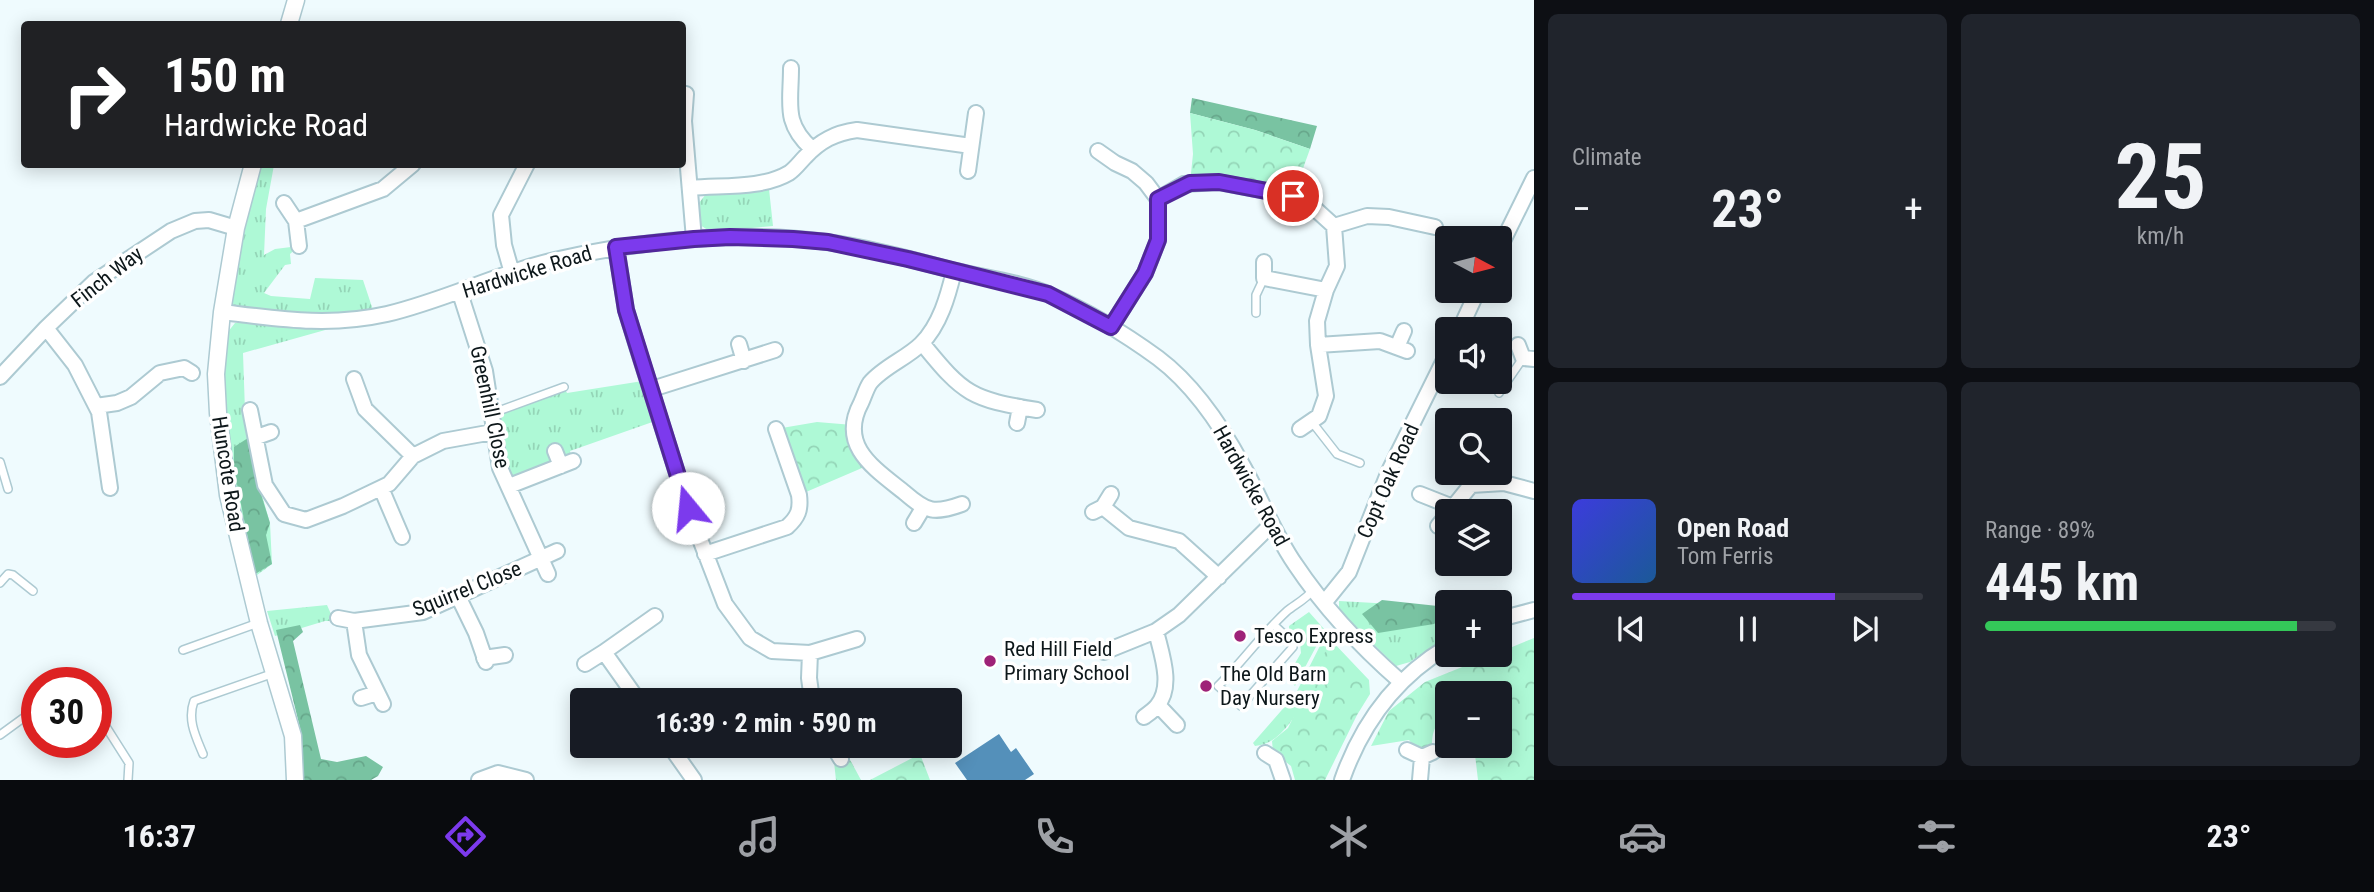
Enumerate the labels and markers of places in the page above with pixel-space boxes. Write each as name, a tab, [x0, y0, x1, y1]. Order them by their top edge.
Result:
pin	[1263, 166, 1323, 226]
place label: Tesco Express	[1254, 624, 1374, 648]
marker: Tesco Express	[1232, 628, 1248, 644]
place label: Red Hill Field Primary School	[1004, 637, 1130, 685]
marker: Red Hill Field Primary School	[982, 653, 998, 669]
place label: The Old Barn Day Nursery	[1220, 662, 1327, 710]
marker: The Old Barn Day Nursery	[1198, 678, 1214, 694]

